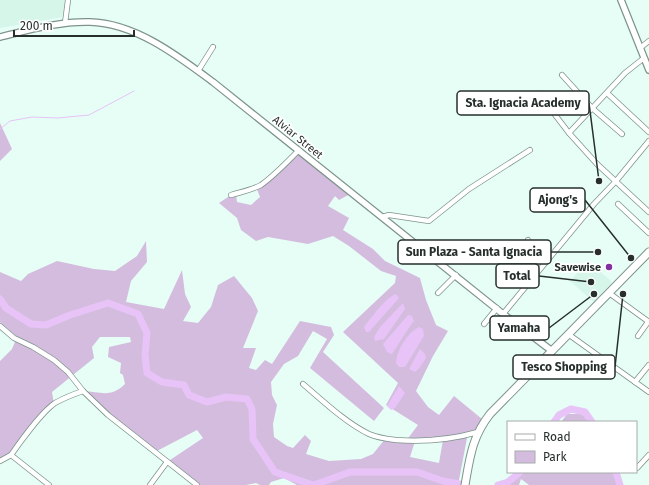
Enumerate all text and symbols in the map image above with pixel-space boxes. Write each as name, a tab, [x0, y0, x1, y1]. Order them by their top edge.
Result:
scale bar	[14, 12, 134, 38]
text: 200 m	[20, 19, 53, 33]
callout: Sta. Ignacia Academy	[457, 91, 589, 115]
text: Sta. Ignacia Academy	[465, 96, 581, 110]
street label: Alviar Street	[270, 113, 325, 162]
callout: Ajong's	[530, 188, 585, 212]
text: Ajong's	[537, 193, 578, 207]
callout: Sun Plaza - Santa Ignacia	[398, 240, 551, 264]
text: Sun Plaza - Santa Ignacia	[406, 245, 543, 259]
place label: Savewise	[554, 261, 601, 274]
marker: Savewise	[604, 262, 614, 272]
callout: Total	[496, 264, 539, 288]
text: Total	[503, 269, 531, 283]
callout: Yamaha	[490, 316, 549, 340]
text: Yamaha	[497, 321, 541, 335]
callout: Tesco Shopping	[513, 355, 615, 379]
text: Tesco Shopping	[521, 360, 607, 374]
legend	[507, 421, 637, 473]
text: Road	[543, 430, 571, 444]
text: Park	[543, 450, 567, 464]

